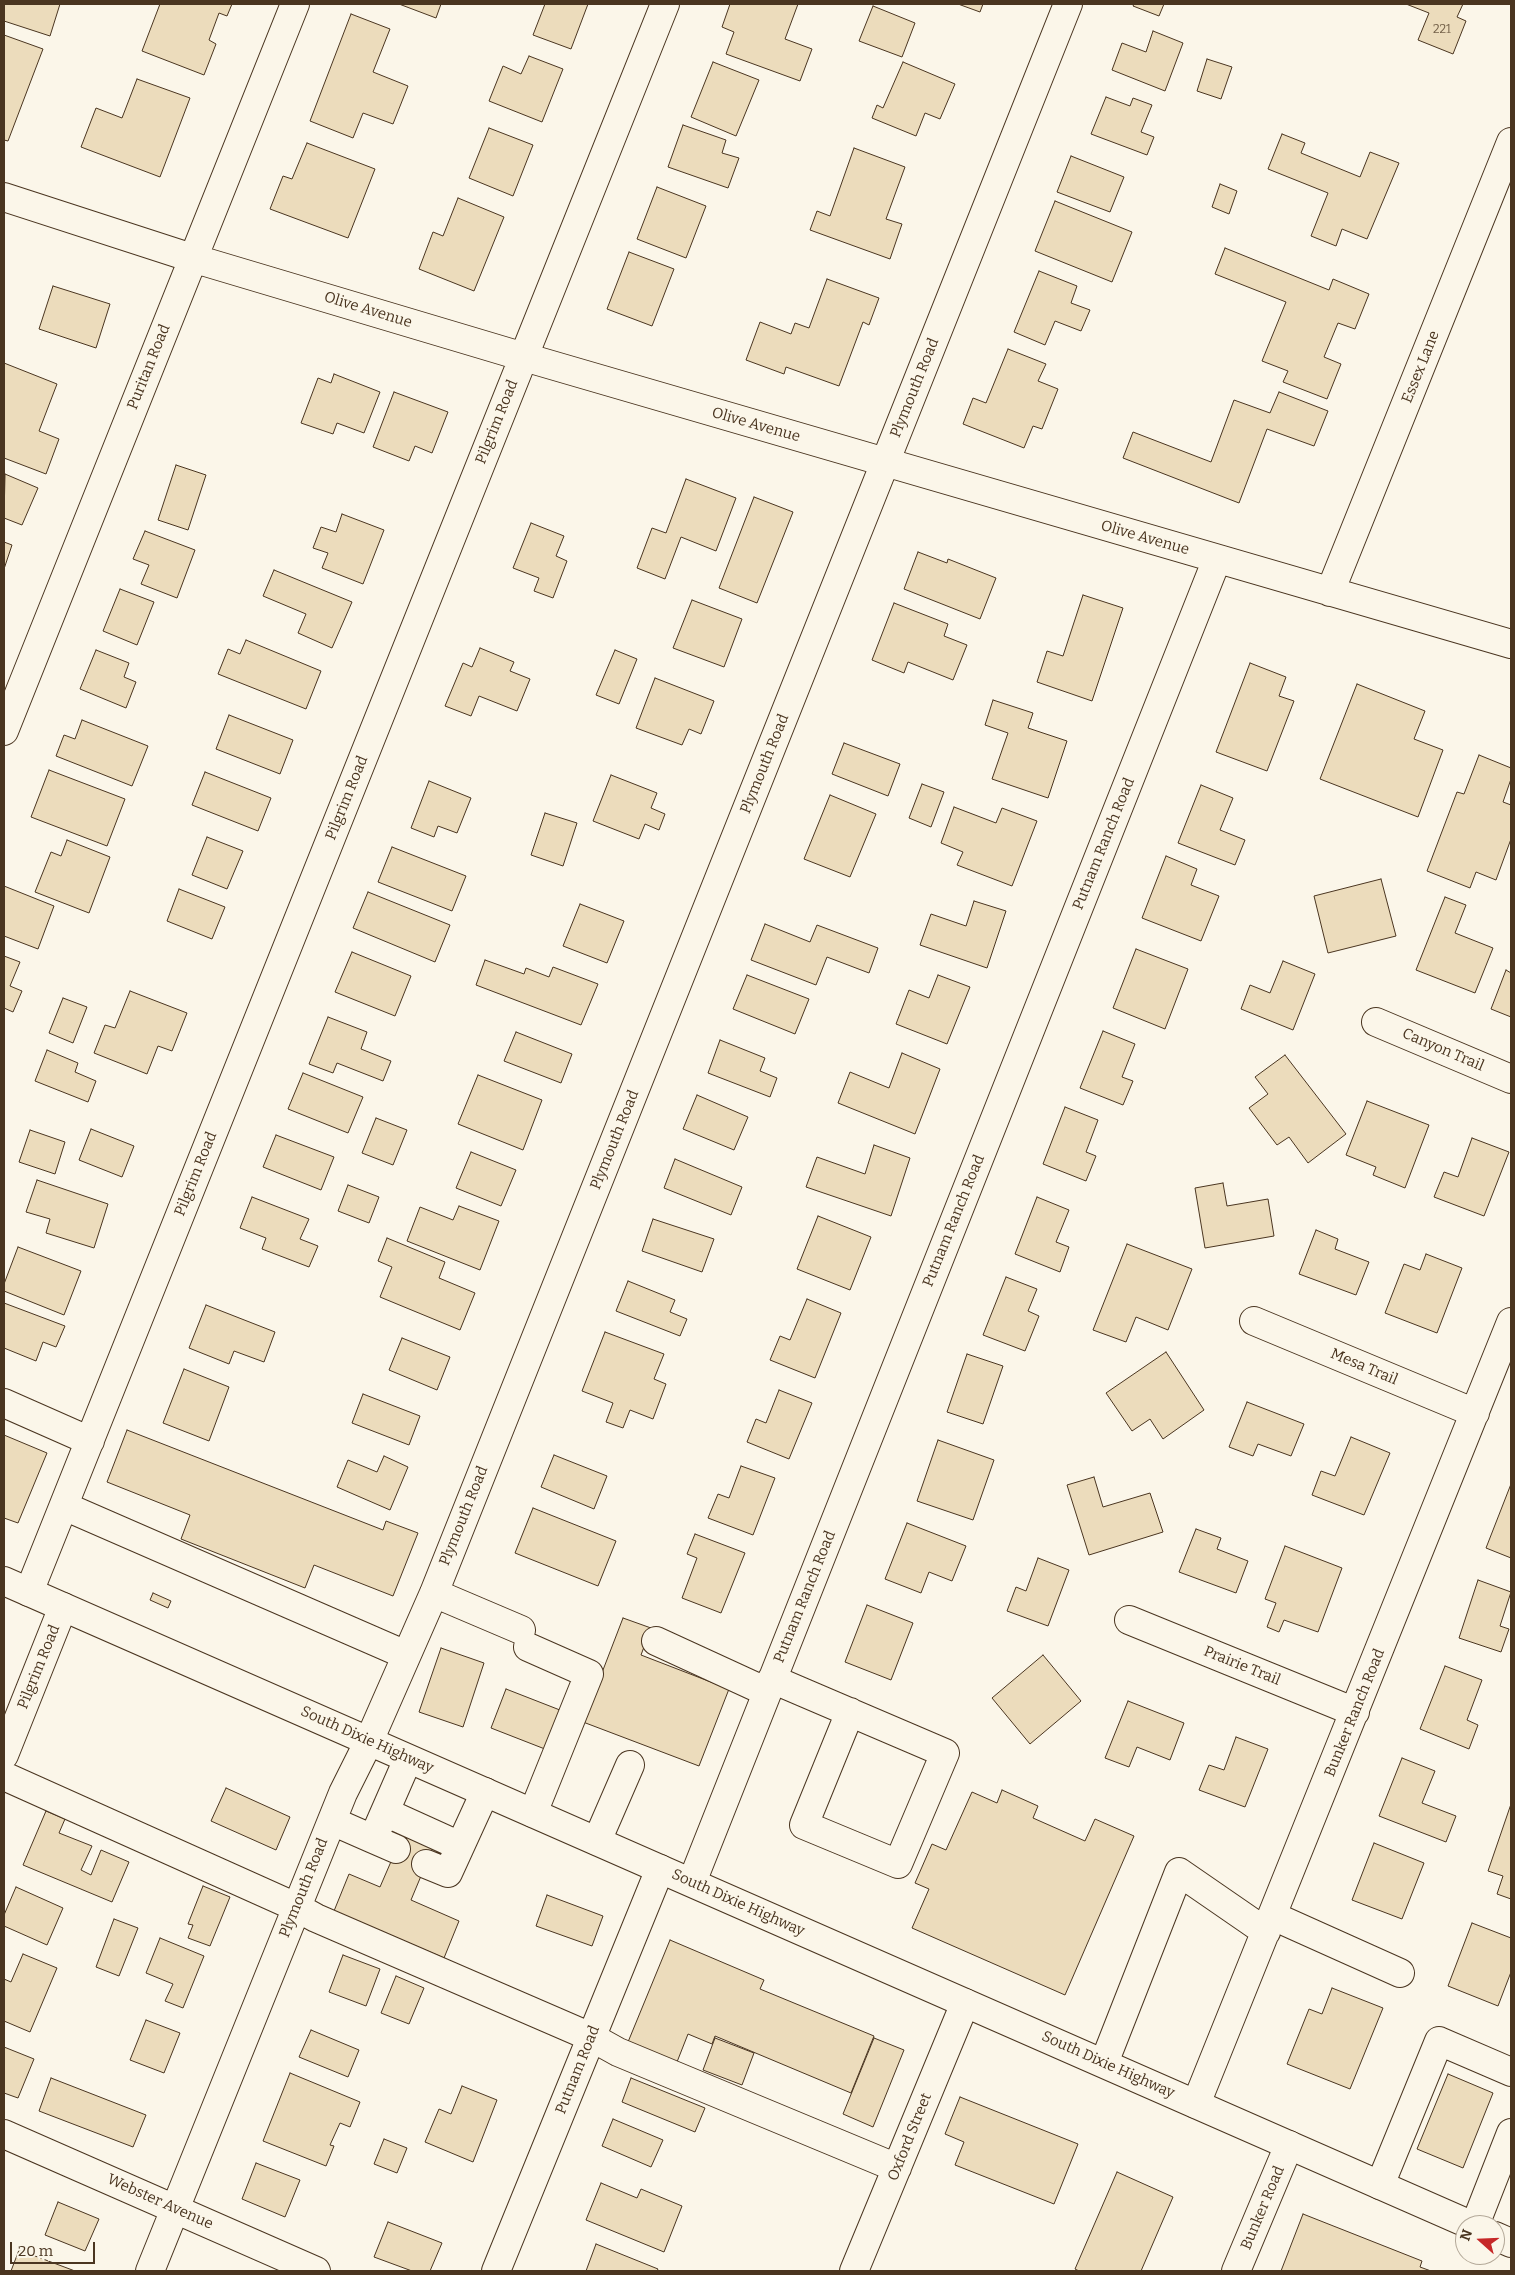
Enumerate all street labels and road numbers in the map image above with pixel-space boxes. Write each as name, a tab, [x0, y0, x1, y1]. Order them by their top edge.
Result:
street label: Olive Avenue	[322, 288, 414, 332]
street label: Puritan Road	[124, 322, 174, 412]
street label: Essex Lane	[1398, 328, 1444, 406]
street label: Plymouth Road	[887, 336, 943, 440]
street label: Pilgrim Road	[472, 377, 522, 467]
street label: Olive Avenue	[710, 404, 802, 446]
street label: Olive Avenue	[1099, 517, 1191, 559]
street label: Plymouth Road	[737, 712, 793, 816]
street label: Pilgrim Road	[322, 753, 372, 843]
street label: Putnam Ranch Road	[1069, 775, 1139, 913]
street label: Canyon Trail	[1399, 1025, 1487, 1075]
street label: Plymouth Road	[587, 1088, 643, 1192]
street label: Pilgrim Road	[171, 1129, 221, 1219]
street label: Putnam Ranch Road	[919, 1152, 989, 1290]
street label: Mesa Trail	[1328, 1345, 1400, 1389]
street label: Plymouth Road	[436, 1464, 492, 1568]
street label: Putnam Ranch Road	[770, 1528, 840, 1666]
street label: Pilgrim Road	[14, 1622, 64, 1712]
street label: Prairie Trail	[1201, 1642, 1283, 1690]
street label: Bunker Ranch Road	[1321, 1646, 1389, 1780]
street label: South Dixie Highway	[298, 1703, 436, 1777]
street label: Plymouth Road	[276, 1836, 332, 1940]
street label: South Dixie Highway	[669, 1866, 807, 1940]
street label: Putnam Road	[552, 2023, 604, 2117]
street label: South Dixie Highway	[1039, 2028, 1177, 2102]
street label: Oxford Street	[884, 2090, 936, 2184]
street label: Bunker Road	[1237, 2163, 1289, 2253]
street label: Webster Avenue	[104, 2171, 216, 2233]

